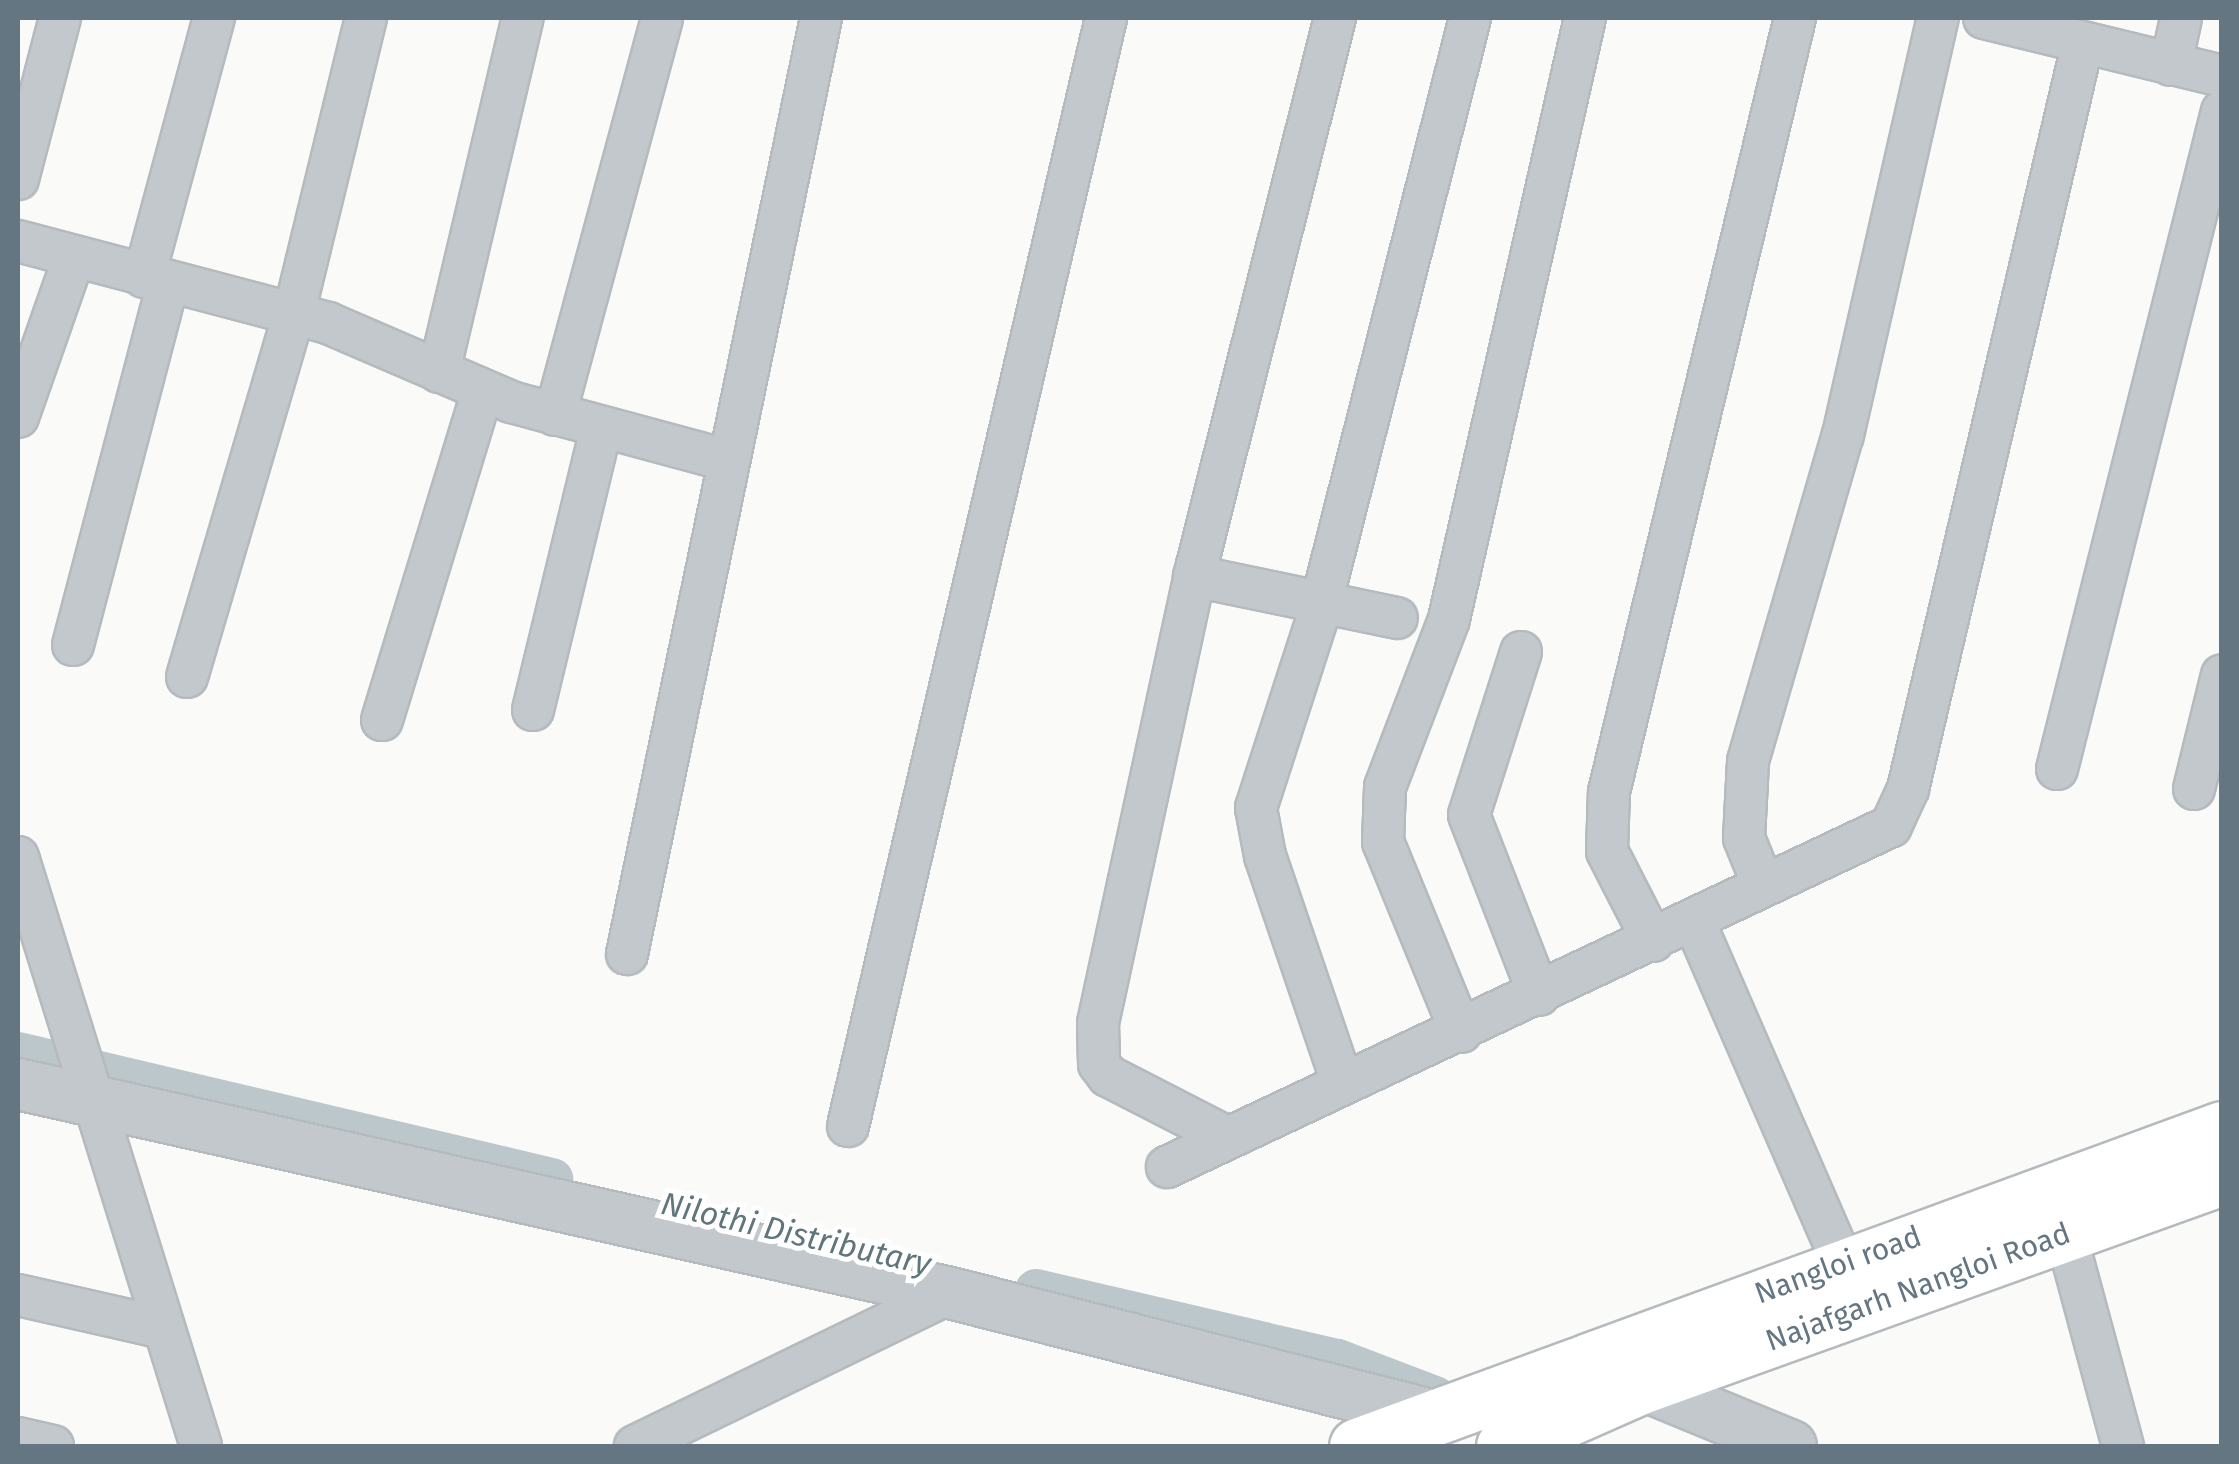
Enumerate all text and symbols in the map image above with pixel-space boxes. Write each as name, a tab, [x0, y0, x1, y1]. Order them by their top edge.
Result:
water label: Nilothi Distributary	[657, 1184, 935, 1284]
street label: Najafgarh Nangloi Road	[1761, 1215, 2075, 1359]
street label: Nangloi road	[1750, 1218, 1926, 1312]

